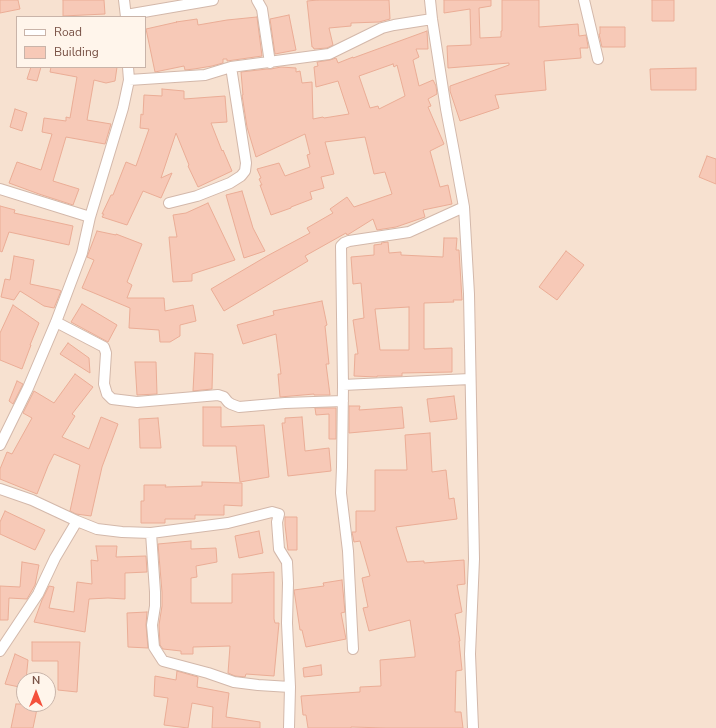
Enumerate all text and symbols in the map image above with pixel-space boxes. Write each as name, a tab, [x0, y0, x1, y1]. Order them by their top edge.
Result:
legend	[16, 16, 146, 68]
text: Road	[54, 24, 82, 40]
text: Building	[54, 44, 99, 60]
north arrow	[16, 672, 56, 712]
text: N	[32, 673, 40, 688]

